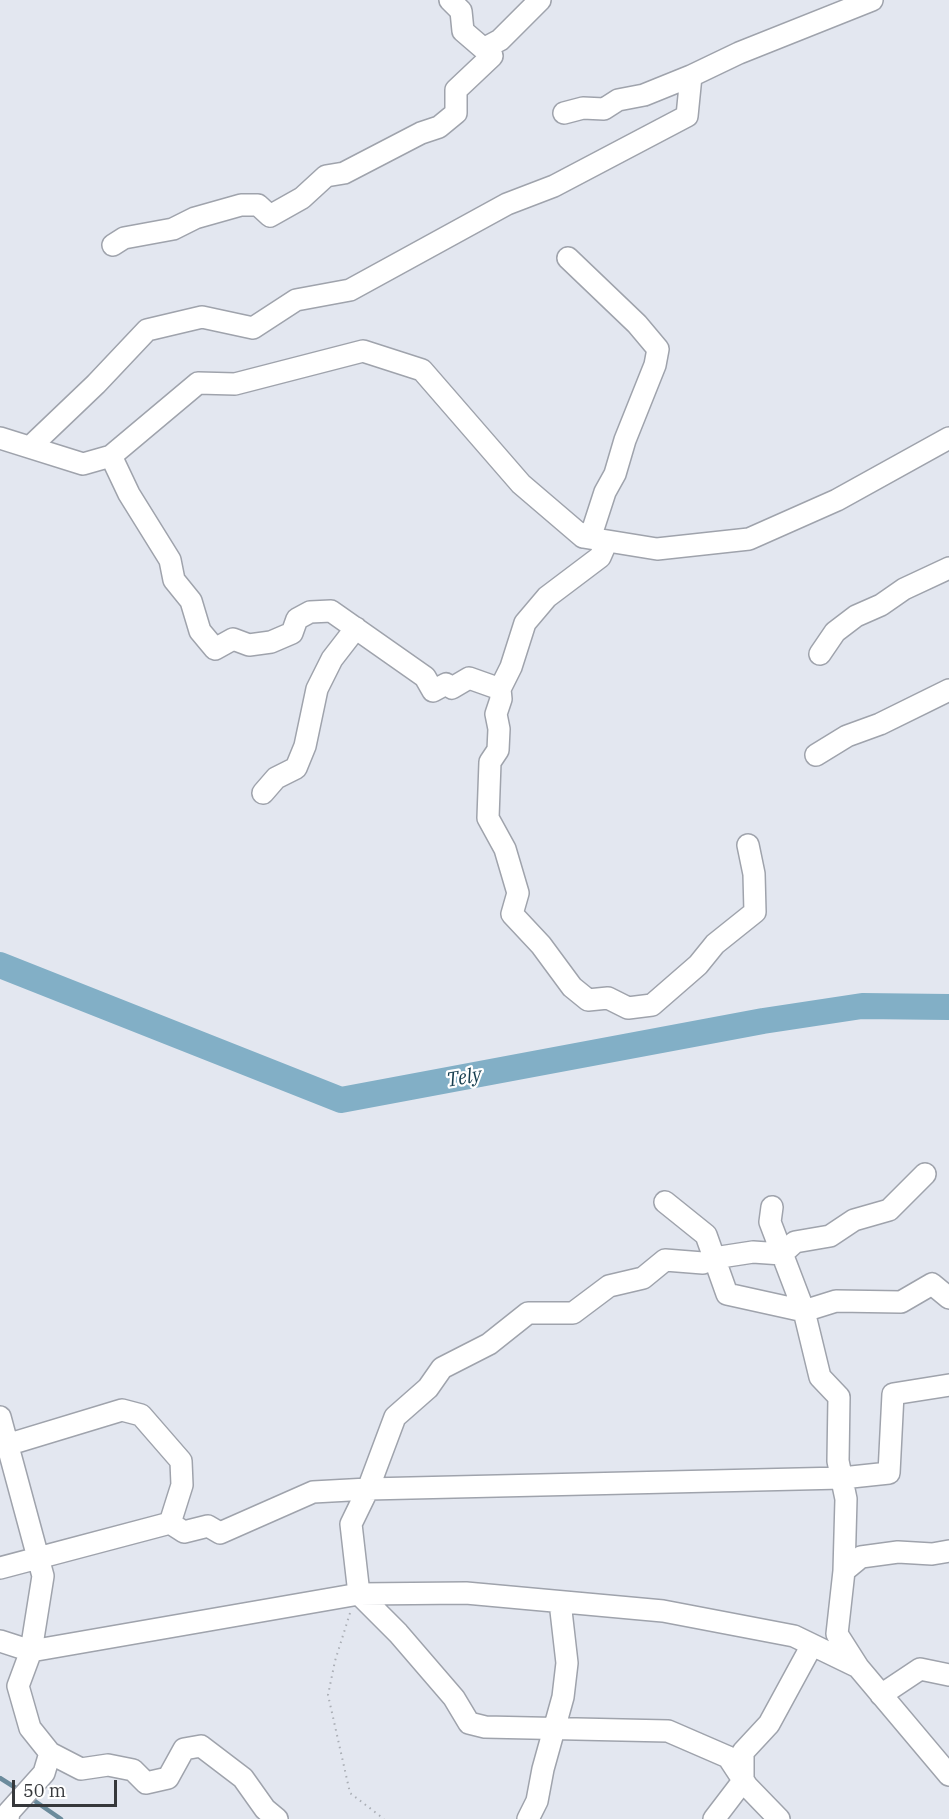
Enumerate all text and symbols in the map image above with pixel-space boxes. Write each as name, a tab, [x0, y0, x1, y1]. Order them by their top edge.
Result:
water label: Tely	[445, 1063, 483, 1093]
scale bar	[15, 1768, 120, 1806]
text: 50 m	[23, 1779, 66, 1802]

